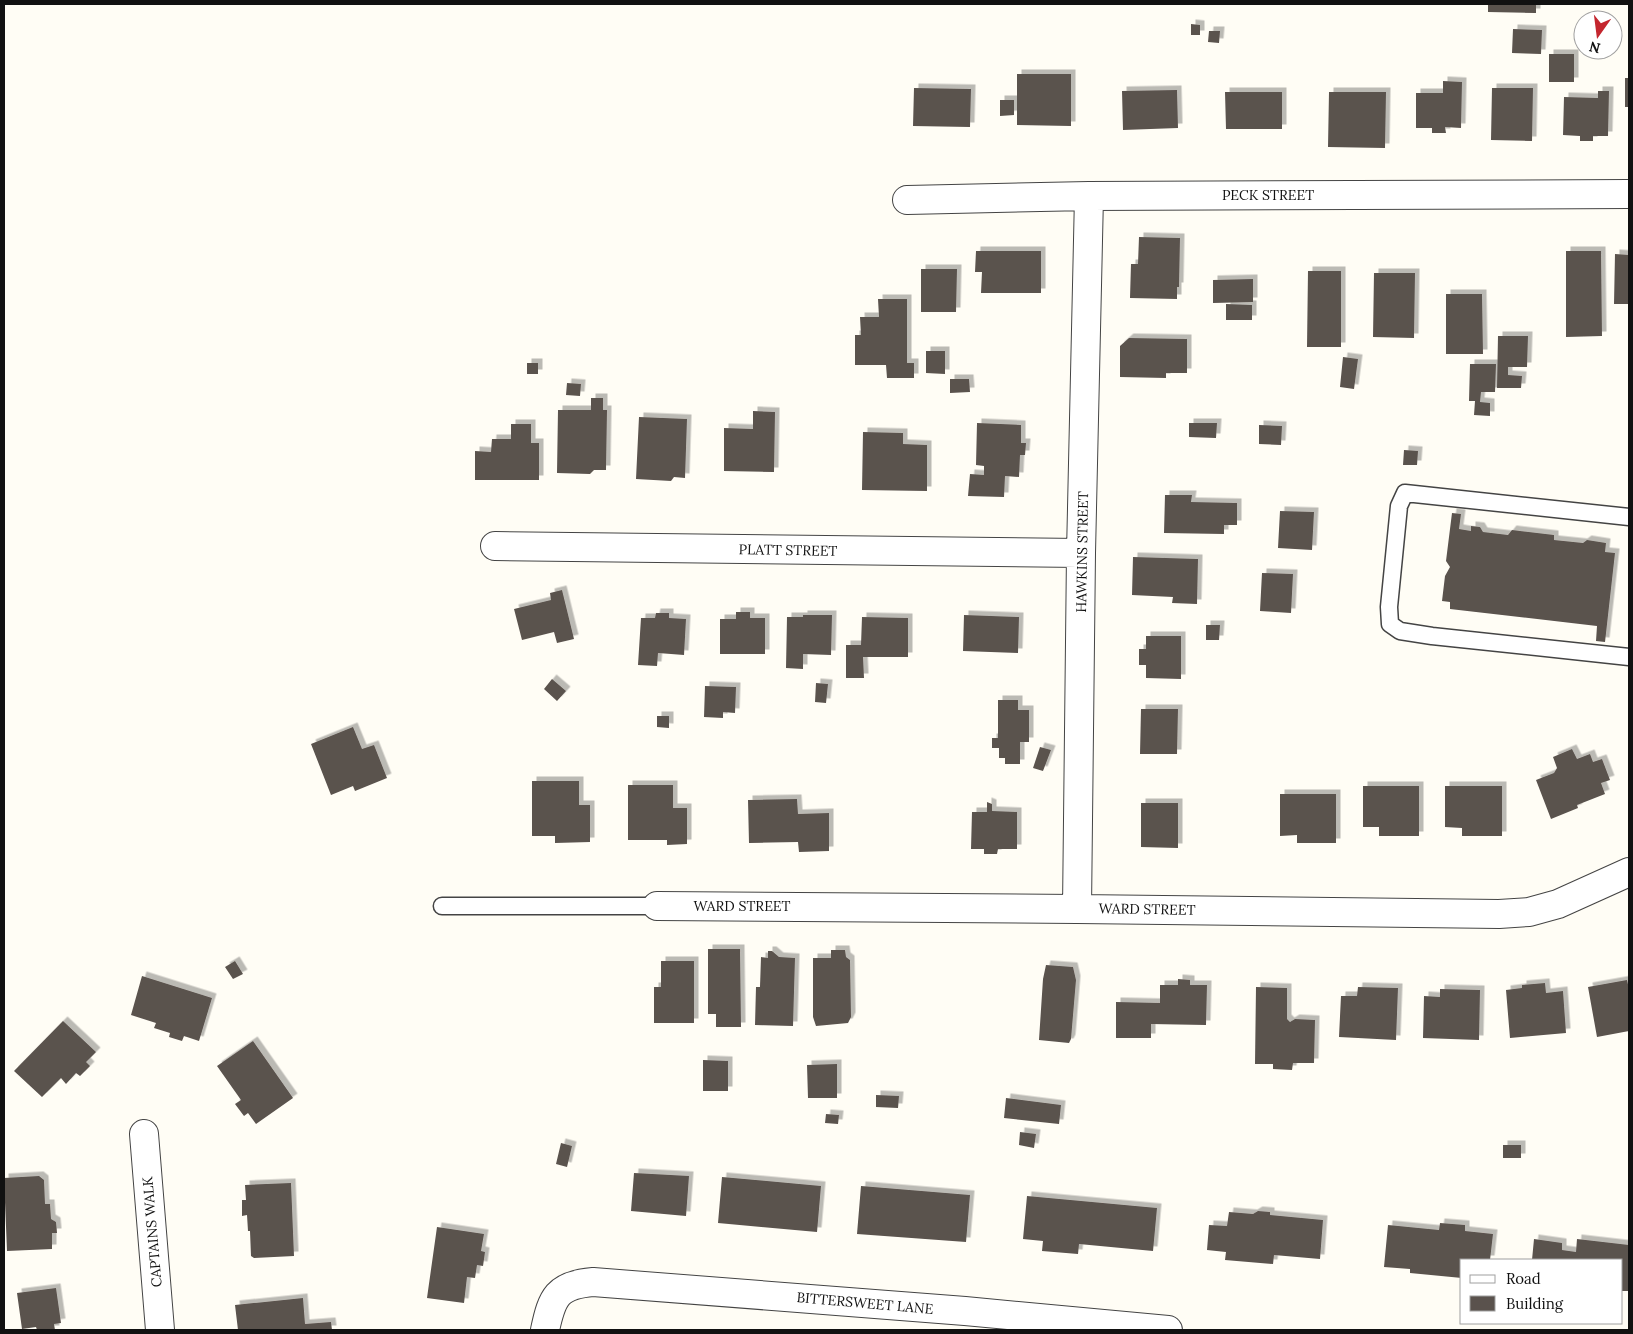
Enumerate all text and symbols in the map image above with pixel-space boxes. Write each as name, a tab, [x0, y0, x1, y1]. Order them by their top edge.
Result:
north arrow	[1573, 10, 1623, 60]
text: N	[1587, 38, 1602, 58]
street label: PECK STREET	[1222, 186, 1314, 204]
street label: HAWKINS STREET	[1072, 491, 1092, 613]
street label: PLATT STREET	[738, 540, 838, 560]
street label: WARD STREET	[693, 897, 791, 915]
street label: WARD STREET	[1098, 899, 1196, 919]
street label: CAPTAINS WALK	[138, 1175, 166, 1288]
legend	[1460, 1259, 1623, 1324]
text: Road	[1506, 1269, 1541, 1288]
street label: BITTERSWEET LANE	[796, 1288, 934, 1318]
text: Building	[1506, 1294, 1564, 1313]

